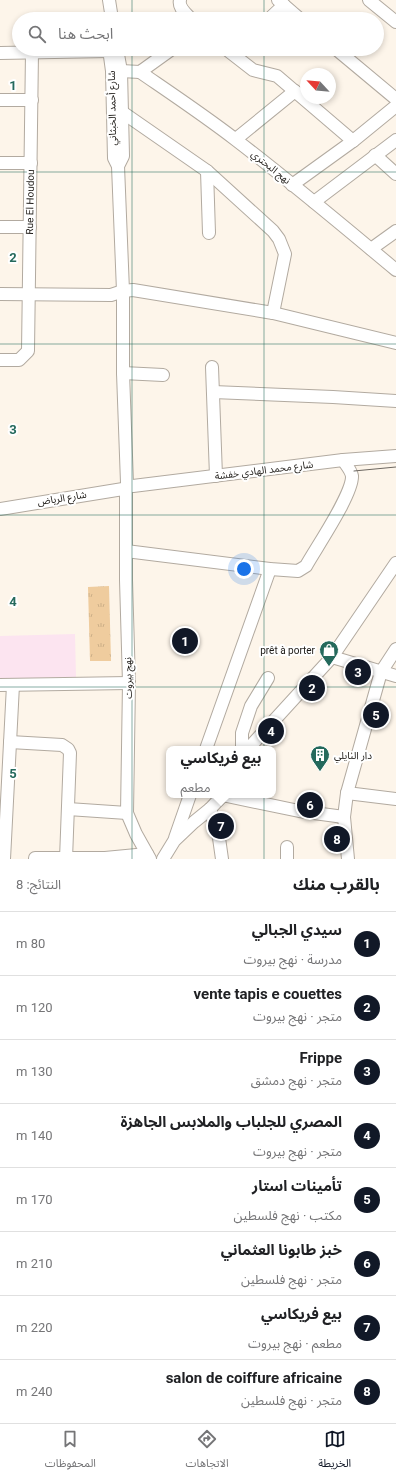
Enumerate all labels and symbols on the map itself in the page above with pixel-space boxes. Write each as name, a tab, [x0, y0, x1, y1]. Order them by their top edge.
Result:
north arrow	[300, 68, 336, 104]
street label: شارع أحمد الخبثاني	[106, 70, 120, 146]
text: 1	[9, 78, 17, 93]
street label: نهج البحتري	[248, 148, 293, 188]
street label: Rue El Houdou	[24, 169, 36, 235]
text: 2	[9, 250, 17, 265]
text: 3	[9, 422, 17, 437]
street label: شارع محمد الهادي خفشة	[214, 458, 314, 484]
street label: شارع الرياض	[37, 489, 88, 509]
your location	[234, 559, 254, 579]
text: 4	[9, 594, 17, 609]
pin: 1	[172, 626, 198, 656]
shop icon: prêt à porter	[318, 639, 340, 667]
place label: prêt à porter	[260, 645, 316, 656]
street label: نهج بيروت	[122, 657, 136, 699]
pin: 3	[345, 657, 371, 687]
pin: 2	[299, 673, 325, 703]
pin: 5	[363, 700, 389, 730]
pin: 4	[258, 716, 284, 746]
building icon: دار النايلي	[309, 744, 331, 772]
place label: دار النايلي	[334, 750, 372, 763]
text: 5	[9, 766, 17, 781]
pin: 6	[297, 790, 323, 820]
pin: 7	[208, 811, 234, 841]
pin: 8	[324, 824, 350, 854]

